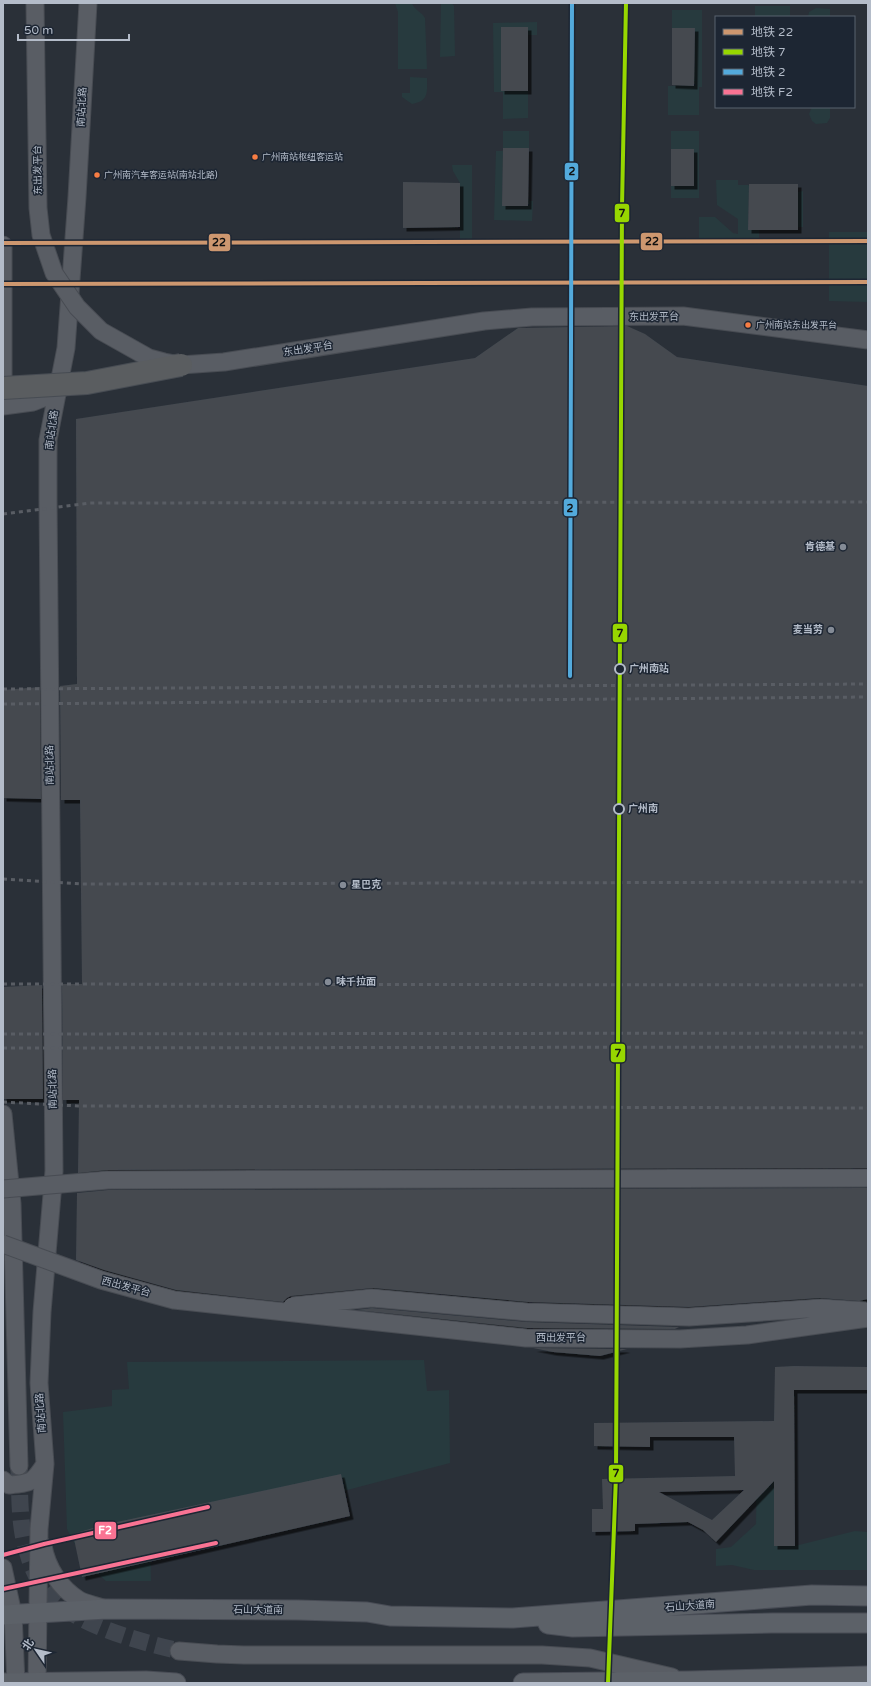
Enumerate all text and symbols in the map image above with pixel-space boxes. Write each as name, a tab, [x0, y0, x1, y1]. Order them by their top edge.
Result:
scale bar	[18, 16, 129, 42]
legend	[715, 16, 855, 108]
text: 50 m	[24, 23, 53, 37]
text: 地铁 22	[751, 25, 793, 39]
text: 地铁 7	[751, 45, 786, 59]
text: 地铁 2	[751, 65, 786, 79]
text: 地铁 F2	[751, 85, 793, 99]
street label: 南站北路	[75, 87, 89, 127]
street label: 东出发平台	[32, 145, 44, 195]
place label: 广州南站枢纽客运站	[262, 151, 343, 163]
marker: 广州南站枢纽客运站	[250, 152, 260, 162]
line badge: 2	[564, 162, 579, 181]
text: 2	[569, 165, 576, 178]
place label: 广州南汽车客运站(南站北路)	[104, 169, 218, 181]
marker: 广州南汽车客运站(南站北路)	[92, 170, 102, 180]
line badge: 7	[614, 203, 630, 223]
text: 7	[619, 207, 626, 220]
line badge: 22	[640, 232, 663, 251]
line badge: 22	[208, 233, 231, 252]
text: 22	[645, 235, 659, 248]
text: 22	[212, 236, 226, 249]
street label: 东出发平台	[629, 311, 679, 323]
place label: 广州南站东出发平台	[756, 319, 837, 331]
marker: 广州南站东出发平台	[743, 320, 753, 330]
street label: 东出发平台	[282, 339, 334, 359]
street label: 南站北路	[43, 409, 61, 451]
line badge: 2	[563, 498, 578, 517]
text: 2	[567, 502, 574, 515]
place label: 肯德基	[805, 540, 835, 553]
marker: 肯德基	[838, 542, 848, 552]
line badge: 7	[612, 623, 628, 643]
place label: 麦当劳	[793, 624, 823, 636]
marker: 麦当劳	[826, 625, 836, 635]
text: 7	[617, 627, 624, 640]
place label: 广州南站	[629, 662, 669, 675]
marker: 广州南站	[614, 663, 626, 675]
street label: 南站北路	[44, 745, 56, 785]
place label: 广州南	[628, 802, 658, 815]
marker: 广州南	[613, 803, 625, 815]
place label: 星巴克	[351, 879, 381, 891]
marker: 星巴克	[338, 880, 348, 890]
place label: 味千拉面	[336, 975, 376, 988]
marker: 味千拉面	[323, 977, 333, 987]
line badge: 7	[610, 1043, 626, 1063]
text: 7	[615, 1047, 622, 1060]
street label: 南站北路	[47, 1069, 59, 1109]
street label: 西出发平台	[100, 1275, 152, 1299]
street label: 西出发平台	[536, 1332, 586, 1344]
street label: 南站北路	[34, 1393, 48, 1433]
line badge: 7	[608, 1464, 624, 1483]
text: 7	[613, 1467, 620, 1480]
line badge: F2	[94, 1521, 117, 1540]
text: F2	[98, 1524, 112, 1537]
street label: 石山大道南	[665, 1598, 715, 1614]
street label: 石山大道南	[233, 1604, 283, 1616]
north arrow	[16, 1630, 56, 1670]
text: 北	[20, 1636, 37, 1653]

